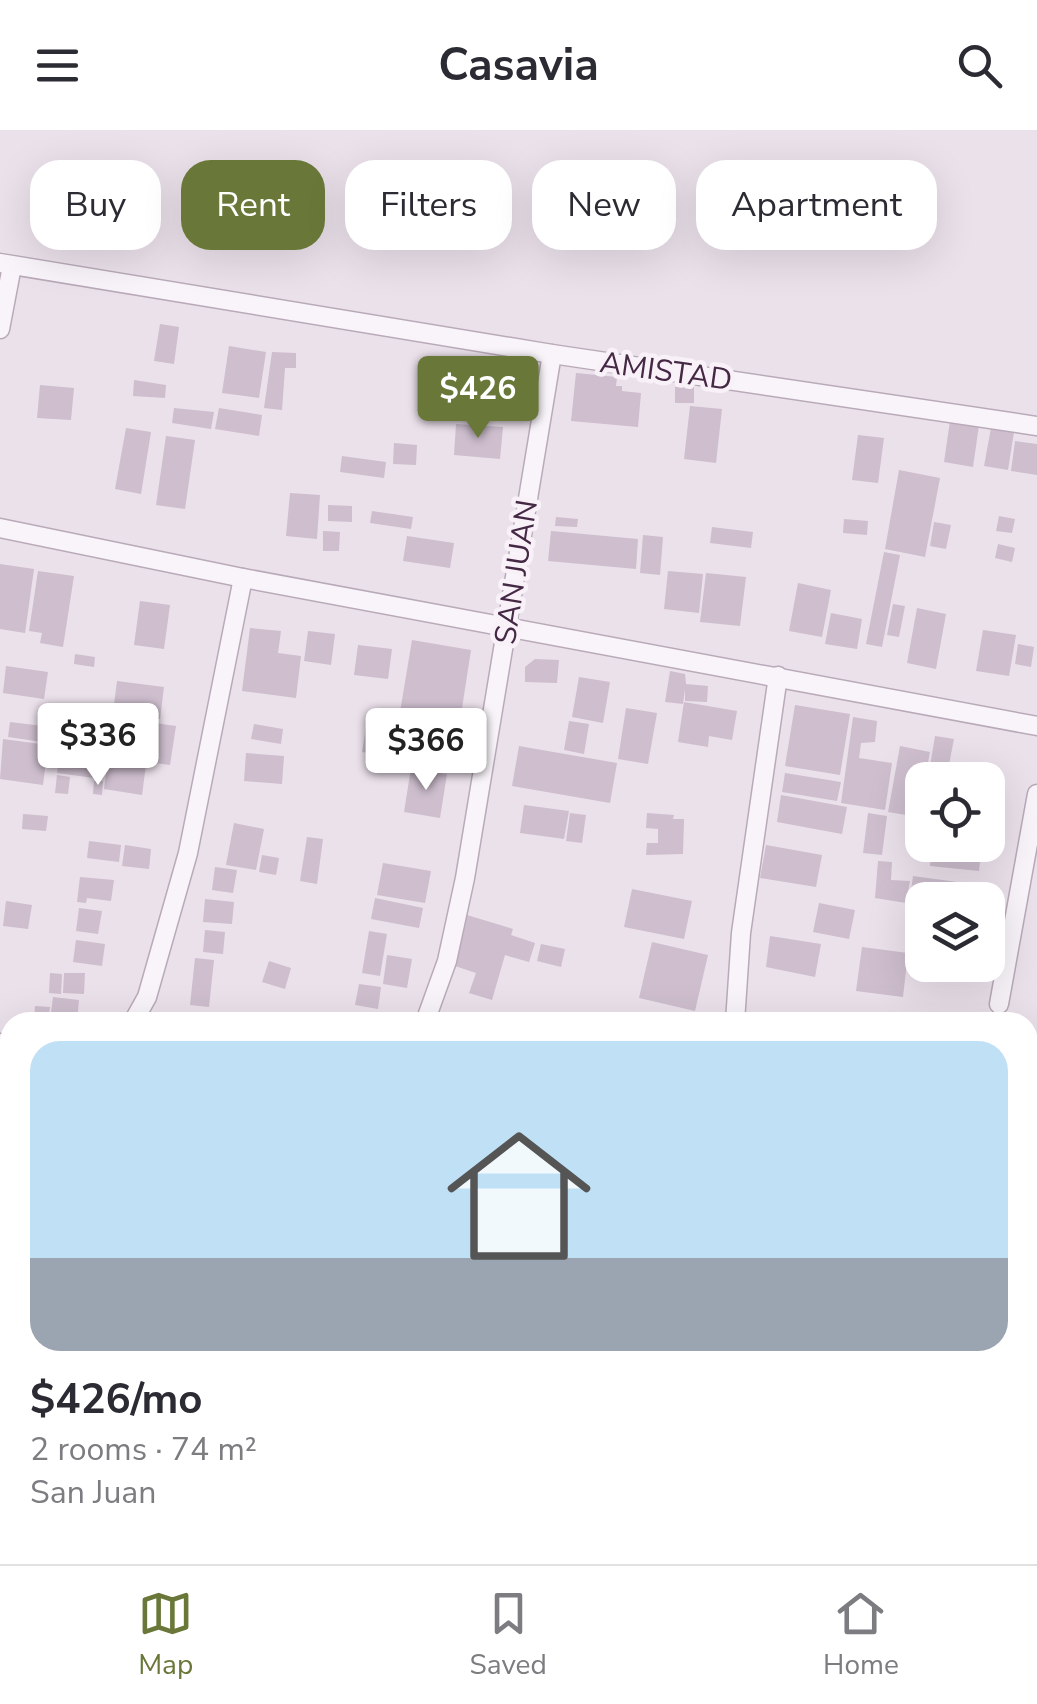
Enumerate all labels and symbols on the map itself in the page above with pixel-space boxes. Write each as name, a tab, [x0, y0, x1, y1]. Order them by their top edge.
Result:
street label: AMISTAD	[597, 342, 735, 401]
pin: $426	[419, 356, 537, 441]
street label: SAN JUAN	[485, 497, 548, 647]
pin: $336	[39, 703, 157, 788]
pin: $366	[367, 708, 485, 793]

